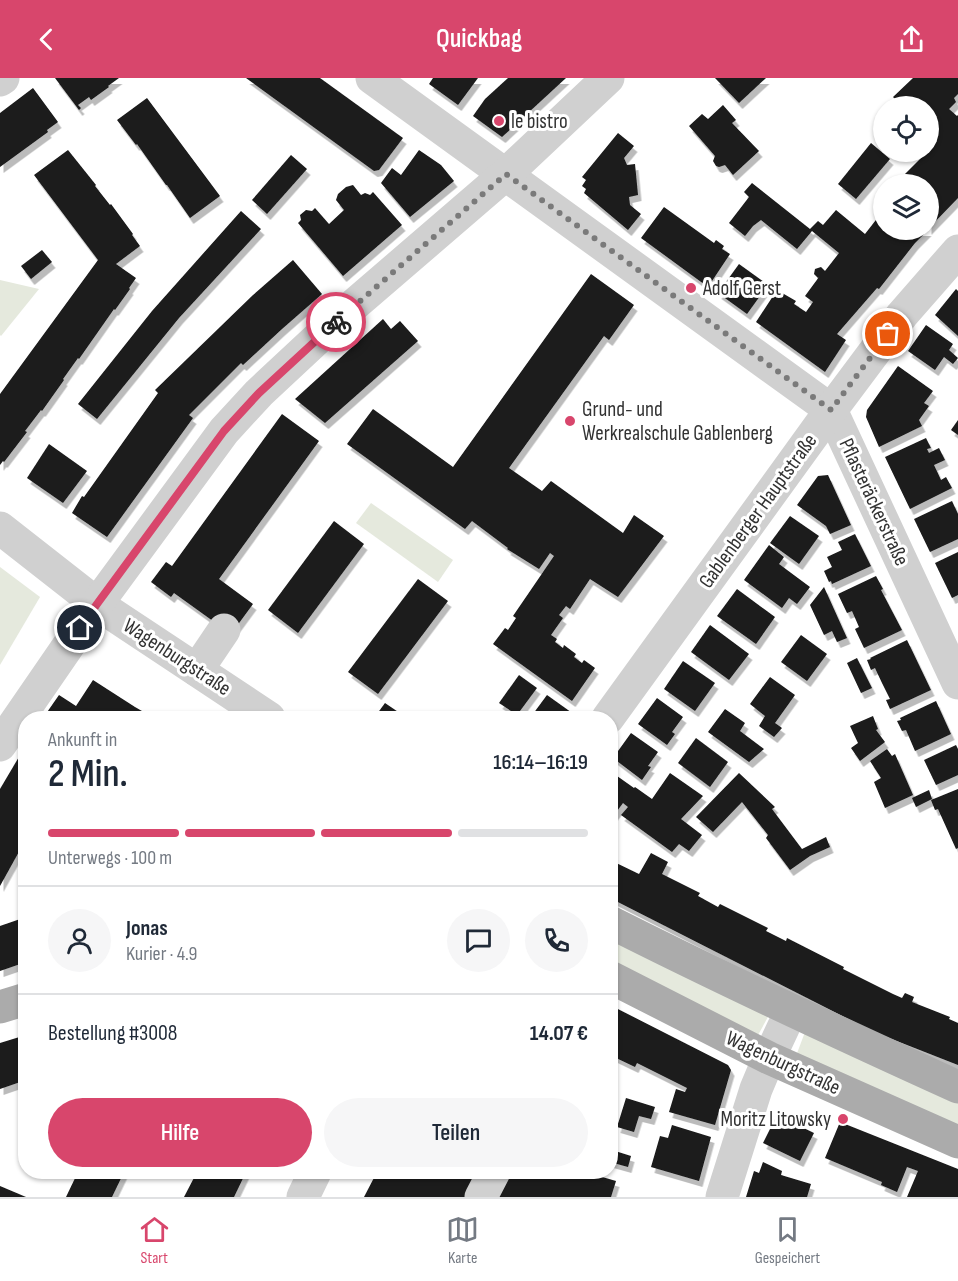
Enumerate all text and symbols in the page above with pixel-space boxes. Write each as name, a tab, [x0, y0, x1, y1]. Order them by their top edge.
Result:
icon: back	[30, 23, 63, 56]
text: Quickbag	[436, 23, 522, 55]
icon: share	[895, 23, 928, 56]
map controls	[873, 96, 939, 240]
button: locate	[873, 96, 939, 162]
place label: le bistro	[511, 109, 568, 134]
marker: le bistro	[492, 114, 506, 128]
button: layers	[873, 174, 939, 240]
place label: Adolf Gerst	[702, 276, 781, 301]
marker: Adolf Gerst	[684, 281, 698, 295]
courier	[306, 292, 366, 352]
icon: bike	[320, 306, 353, 339]
pin	[862, 308, 913, 359]
icon: bag	[871, 317, 904, 350]
place label: Grund- und Werkrealschule Gablenberg	[582, 397, 773, 446]
marker: Grund- und Werkrealschule Gablenberg	[563, 414, 577, 428]
street label: Gablenberger Hauptstraße	[694, 429, 822, 593]
street label: Pflasteräckerstraße	[834, 434, 914, 570]
pin	[54, 602, 105, 653]
icon: home	[63, 611, 96, 644]
street label: Wagenburgstraße	[119, 613, 235, 701]
text: Ankunft in	[48, 728, 117, 752]
text: 16:14–16:19	[493, 749, 588, 776]
text: 2 Min.	[48, 751, 128, 798]
text: Unterwegs · 100 m	[48, 846, 172, 870]
button: person	[48, 909, 111, 972]
button: chat	[447, 909, 510, 972]
button: phone	[525, 909, 588, 972]
text: Jonas	[126, 915, 168, 942]
text: Kurier · 4.9	[126, 942, 197, 966]
text: Bestellung #3008	[48, 1020, 177, 1047]
text: 14.07 €	[530, 1020, 588, 1047]
street label: Wagenburgstraße	[722, 1026, 844, 1100]
button: Hilfe	[48, 1098, 312, 1167]
button: Teilen	[324, 1098, 588, 1167]
place label: Moritz Litowsky	[720, 1107, 831, 1132]
marker: Moritz Litowsky	[836, 1112, 850, 1126]
tab: Start	[138, 1213, 171, 1268]
tab: Karte	[446, 1213, 479, 1268]
tab: Gespeichert	[755, 1213, 820, 1268]

